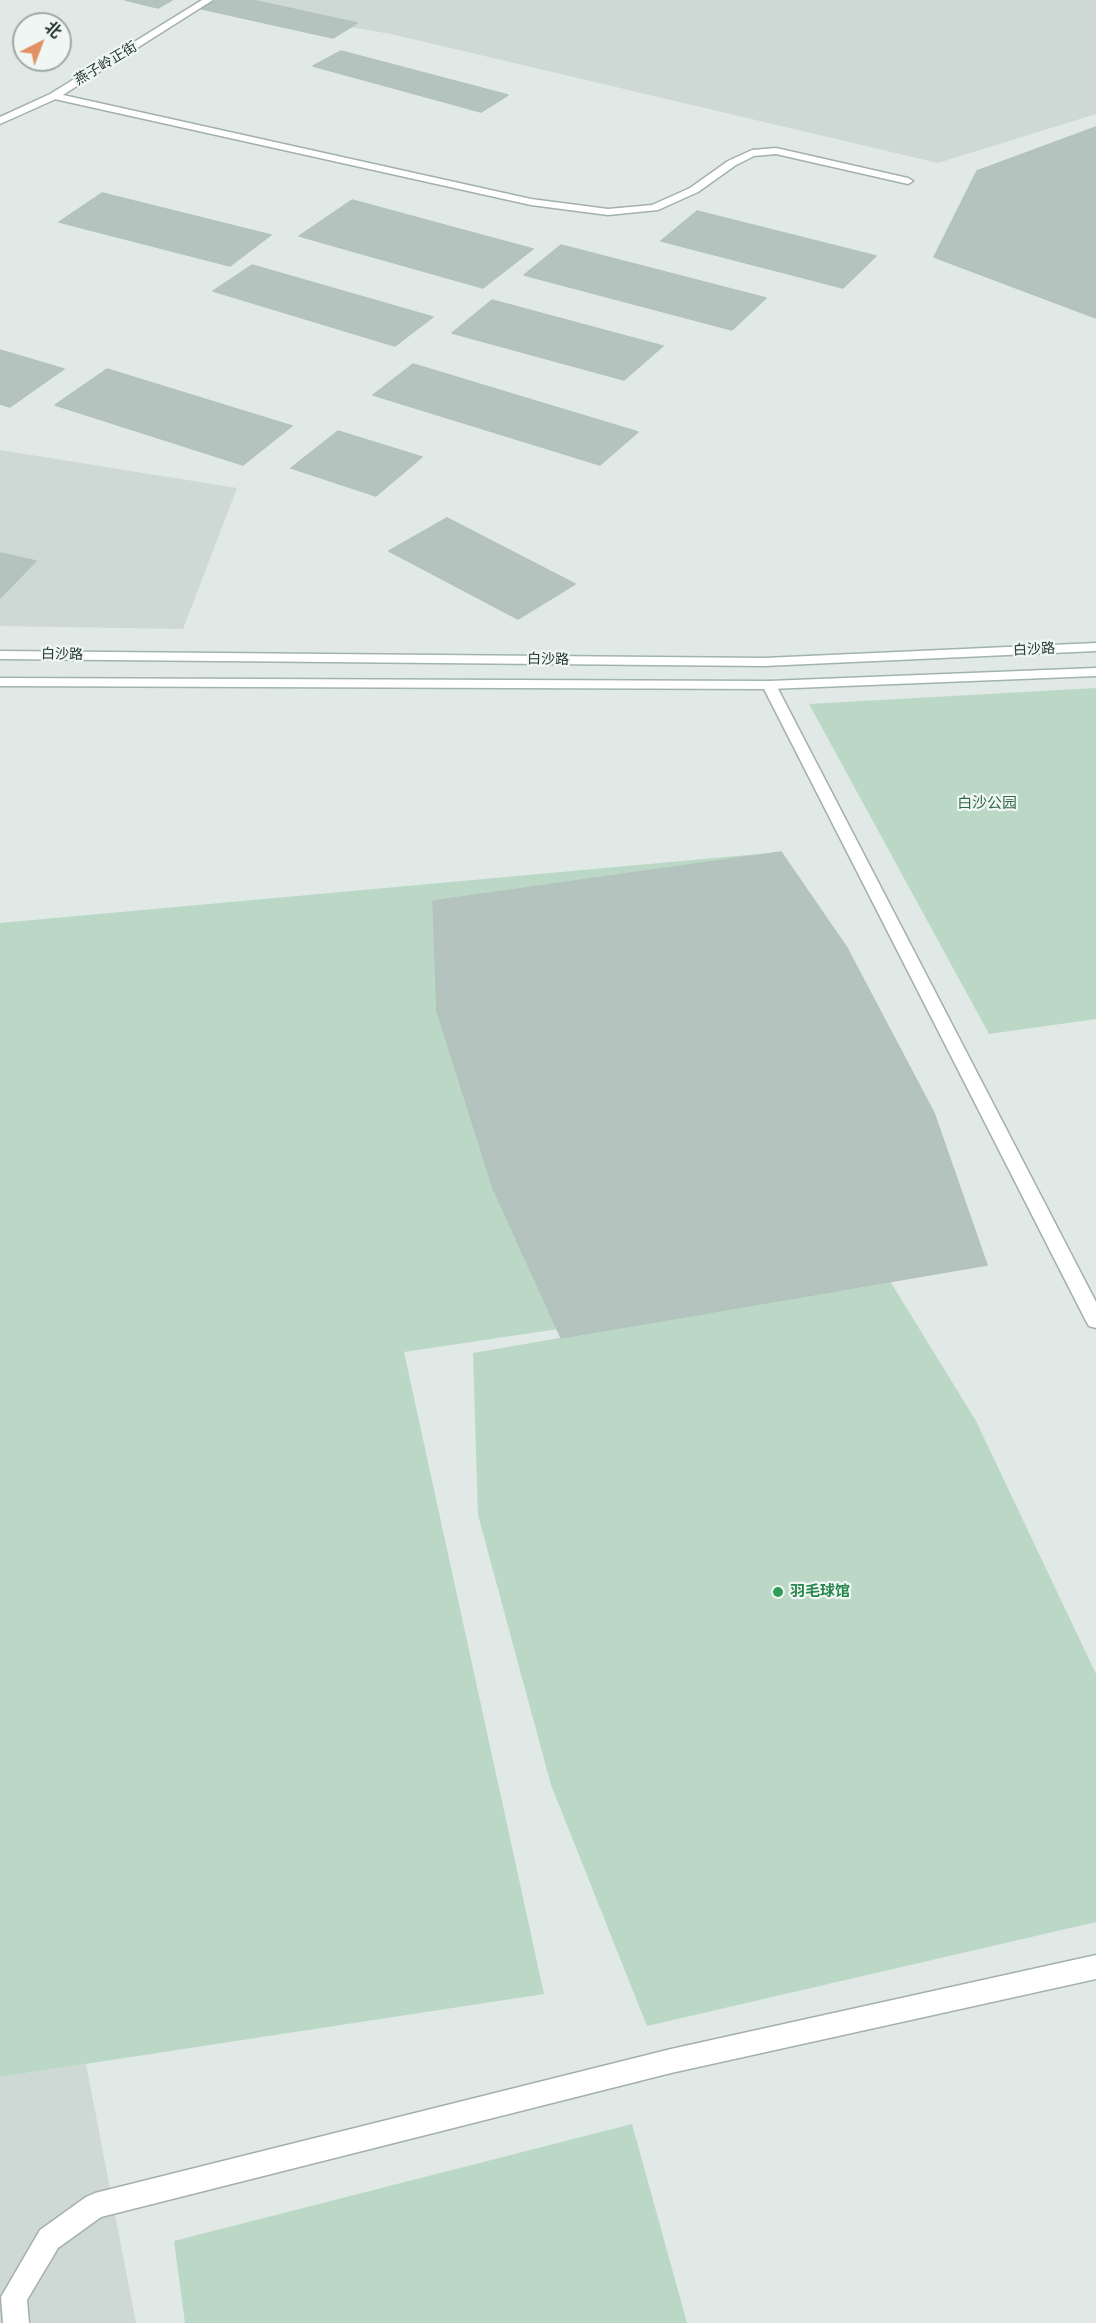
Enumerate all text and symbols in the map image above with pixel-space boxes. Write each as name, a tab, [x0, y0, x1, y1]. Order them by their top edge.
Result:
north arrow	[12, 12, 72, 72]
text: 北	[40, 17, 66, 43]
street label: 燕子岭正街	[72, 39, 140, 89]
street label: 白沙路	[1013, 641, 1055, 659]
street label: 白沙路	[41, 646, 83, 664]
street label: 白沙路	[527, 651, 569, 669]
park label: 白沙公园	[957, 795, 1017, 813]
place label: 羽毛球馆	[790, 1583, 850, 1601]
marker: 羽毛球馆	[771, 1585, 785, 1599]

